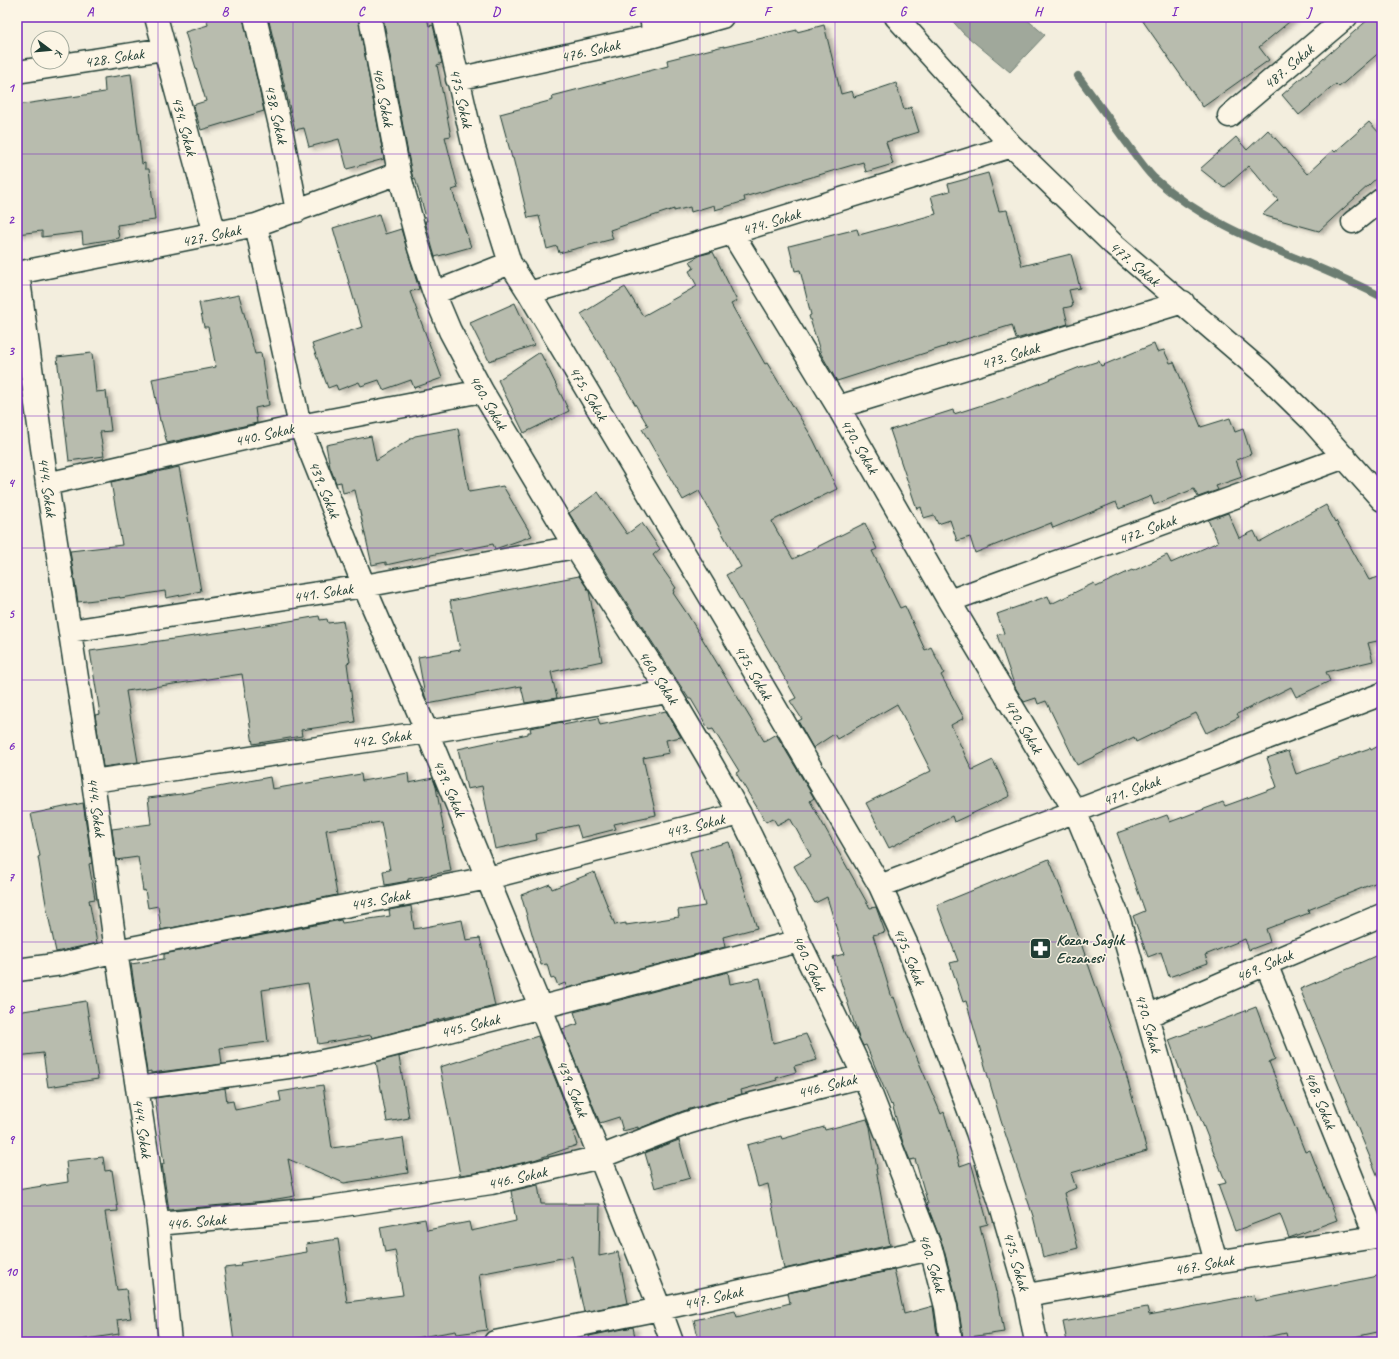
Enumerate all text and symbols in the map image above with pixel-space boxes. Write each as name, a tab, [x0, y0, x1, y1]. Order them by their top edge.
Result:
text: A	[87, 4, 95, 20]
text: B	[222, 4, 230, 20]
text: C	[358, 4, 366, 20]
text: D	[492, 4, 501, 20]
text: E	[629, 4, 638, 20]
text: F	[764, 4, 773, 20]
text: G	[900, 4, 908, 20]
text: H	[1034, 4, 1044, 20]
text: I	[1171, 4, 1180, 20]
text: J	[1306, 4, 1313, 20]
north arrow	[30, 30, 70, 70]
street label: 476. Sokak	[559, 34, 623, 67]
street label: 487. Sokak	[1259, 39, 1319, 94]
street label: 428. Sokak	[83, 43, 146, 73]
text: K	[51, 48, 67, 60]
street label: 460. Sokak	[367, 66, 399, 130]
street label: 475. Sokak	[445, 67, 478, 131]
text: 1	[8, 80, 16, 96]
street label: 438. Sokak	[260, 83, 293, 147]
street label: 434. Sokak	[167, 95, 202, 159]
street label: 474. Sokak	[740, 203, 804, 240]
text: 2	[8, 212, 15, 228]
street label: 427. Sokak	[180, 220, 244, 252]
street label: 477. Sokak	[1105, 237, 1165, 291]
street label: 473. Sokak	[979, 337, 1043, 374]
text: 3	[8, 343, 15, 359]
street label: 475. Sokak	[564, 363, 613, 425]
street label: 460. Sokak	[464, 372, 512, 434]
street label: 470. Sokak	[835, 416, 883, 478]
street label: 440. Sokak	[233, 418, 297, 451]
street label: 444. Sokak	[33, 456, 61, 519]
street label: 439. Sokak	[304, 458, 345, 522]
text: 4	[8, 475, 16, 491]
street label: 472. Sokak	[1116, 510, 1180, 550]
street label: 441. Sokak	[292, 578, 355, 608]
text: 5	[8, 606, 15, 622]
street label: 475. Sokak	[729, 642, 777, 704]
street label: 460. Sokak	[633, 647, 684, 709]
street label: 470. Sokak	[999, 696, 1048, 758]
street label: 442. Sokak	[350, 725, 413, 753]
text: 6	[8, 738, 15, 754]
street label: 439. Sokak	[428, 757, 470, 821]
street label: 471. Sokak	[1100, 770, 1164, 811]
street label: 444. Sokak	[82, 776, 110, 839]
street label: 443. Sokak	[664, 809, 728, 843]
text: 7	[8, 869, 15, 885]
street label: 443. Sokak	[349, 884, 413, 916]
street label: 475. Sokak	[889, 925, 930, 989]
place label: Kozan Saglık Eczanesi	[1056, 930, 1126, 968]
street label: 460. Sokak	[787, 932, 831, 996]
pharmacy icon: Kozan Saglık Eczanesi	[1027, 935, 1053, 961]
street label: 469. Sokak	[1233, 945, 1297, 987]
street label: 470. Sokak	[1130, 992, 1166, 1056]
text: 8	[8, 1001, 16, 1017]
street label: 445. Sokak	[439, 1009, 503, 1043]
street label: 439. Sokak	[552, 1057, 593, 1121]
street label: 446. Sokak	[796, 1069, 860, 1103]
street label: 468. Sokak	[1300, 1069, 1341, 1133]
street label: 444. Sokak	[127, 1097, 157, 1160]
text: 9	[8, 1132, 15, 1148]
street label: 446. Sokak	[486, 1161, 550, 1194]
street label: 446. Sokak	[165, 1209, 228, 1235]
street label: 475. Sokak	[998, 1230, 1034, 1294]
street label: 460. Sokak	[914, 1232, 951, 1296]
street label: 467. Sokak	[1173, 1250, 1237, 1280]
text: 10	[5, 1264, 18, 1280]
street label: 447. Sokak	[682, 1281, 746, 1314]

